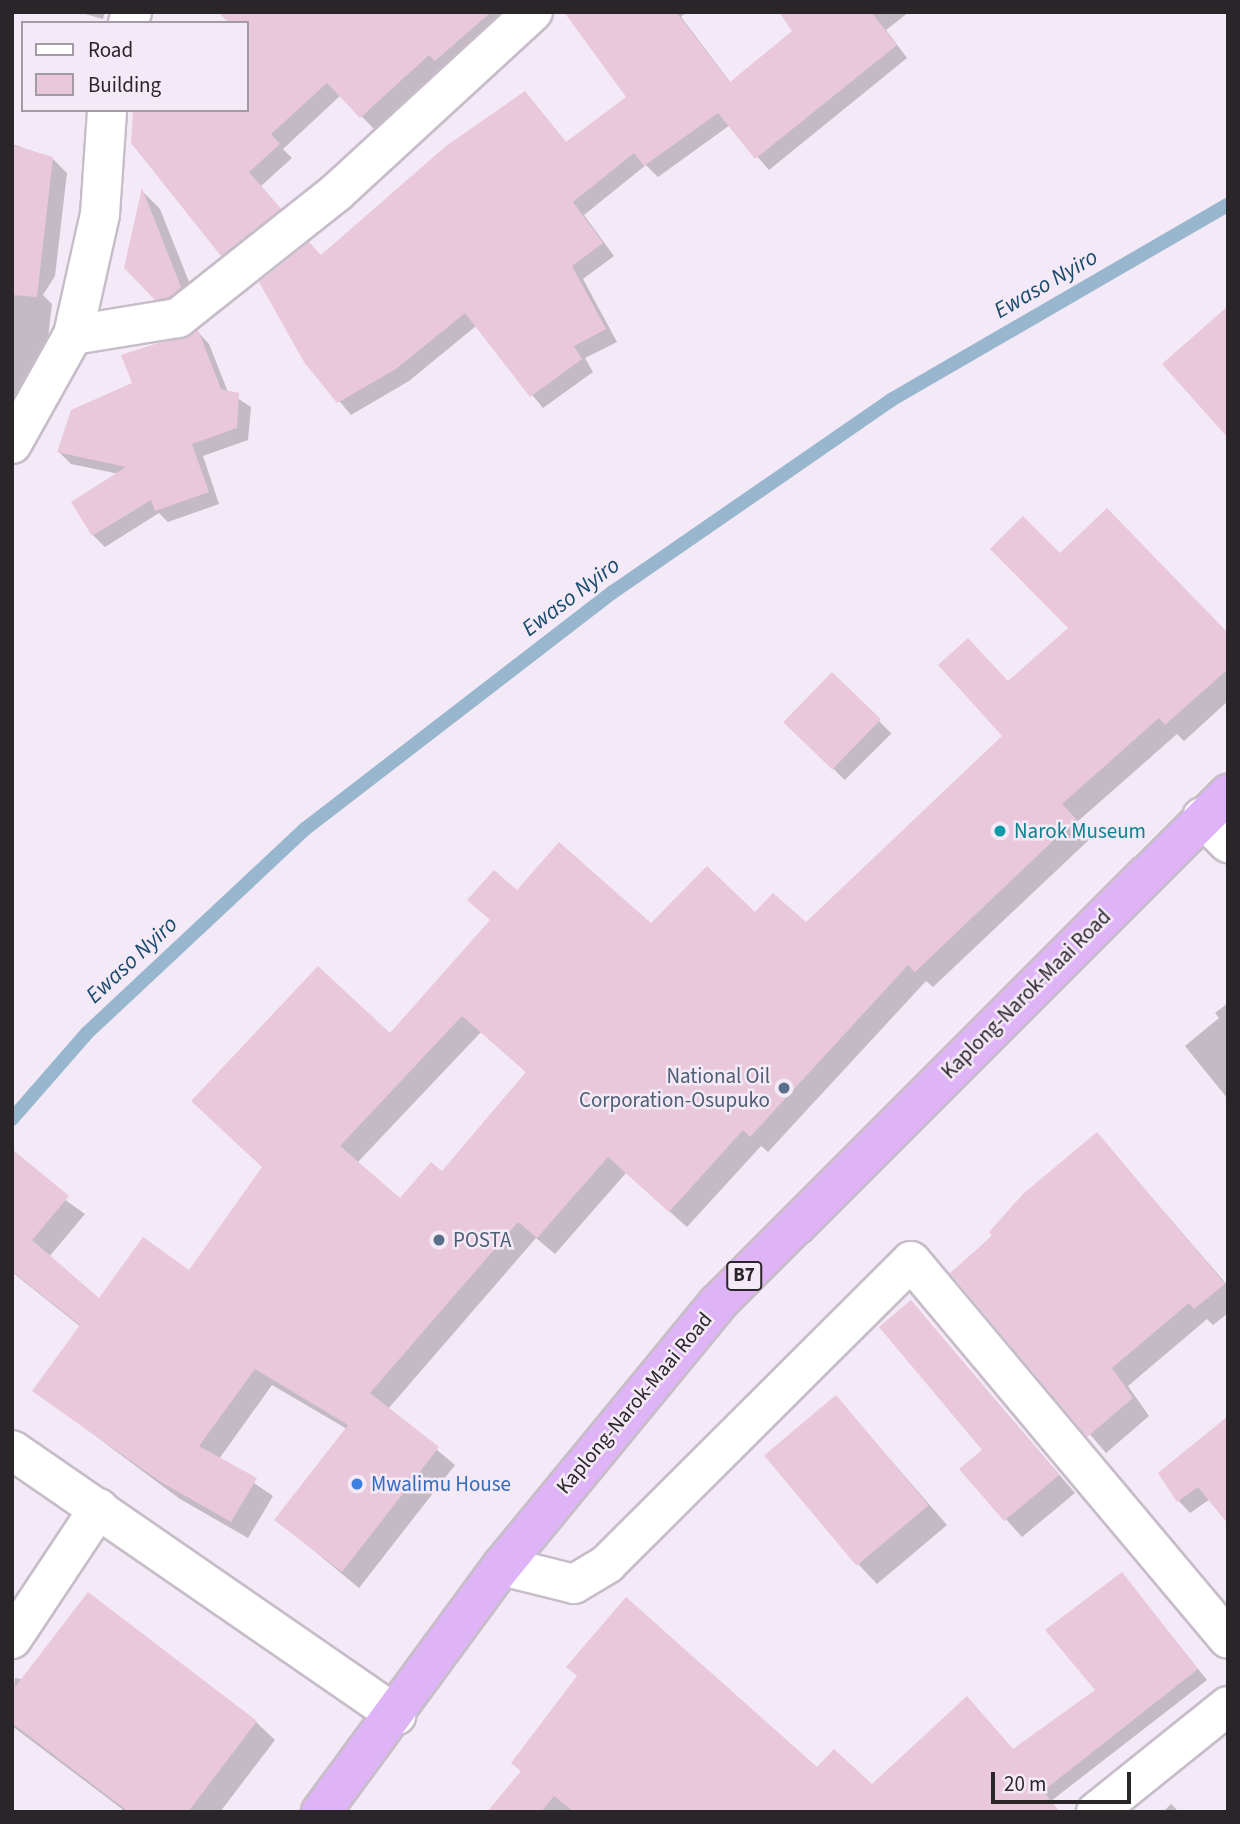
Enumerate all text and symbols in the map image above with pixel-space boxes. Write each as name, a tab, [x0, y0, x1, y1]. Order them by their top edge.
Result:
legend	[21, 21, 248, 112]
text: Road	[88, 35, 133, 65]
text: Building	[88, 70, 161, 100]
water label: Ewaso Nyiro	[989, 243, 1103, 325]
water label: Ewaso Nyiro	[517, 551, 625, 643]
place label: Narok Museum	[1014, 818, 1146, 844]
marker: Narok Museum	[992, 823, 1008, 839]
street label: Kaplong-Narok-Maai Road	[936, 904, 1116, 1084]
water label: Ewaso Nyiro	[80, 911, 184, 1009]
place label: National Oil Corporation-Osupuko	[579, 1063, 770, 1113]
marker: National Oil Corporation-Osupuko	[776, 1080, 792, 1096]
place label: POSTA	[453, 1227, 511, 1253]
marker: POSTA	[431, 1232, 447, 1248]
road number: B7	[725, 1260, 763, 1292]
street label: Kaplong-Narok-Maai Road	[551, 1307, 717, 1499]
place label: Mwalimu House	[371, 1471, 511, 1497]
marker: Mwalimu House	[349, 1476, 365, 1492]
scale bar	[995, 1758, 1135, 1802]
text: 20 m	[1004, 1769, 1046, 1799]

